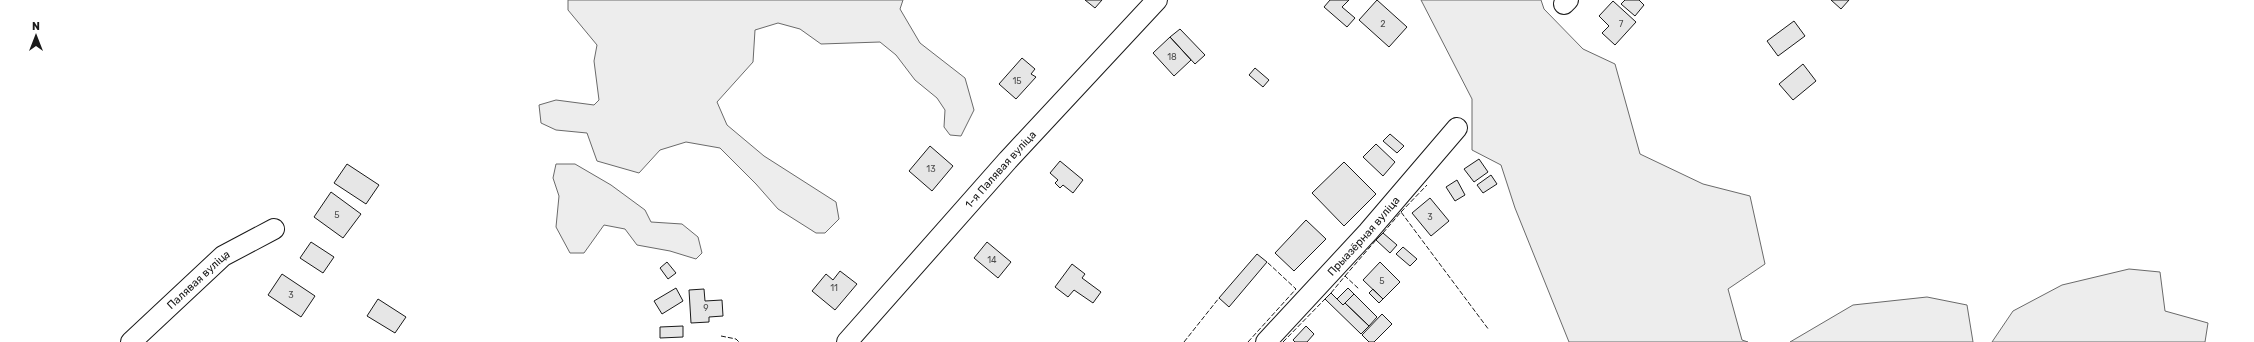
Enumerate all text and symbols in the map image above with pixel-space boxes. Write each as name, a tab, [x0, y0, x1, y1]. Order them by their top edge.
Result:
north arrow	[16, 16, 56, 56]
house number: 2	[1380, 19, 1386, 29]
house number: 7	[1619, 19, 1624, 29]
text: N	[32, 20, 40, 33]
house number: 18	[1167, 52, 1177, 62]
house number: 15	[1012, 76, 1022, 86]
street label: 1-я Палявая вуліца	[962, 128, 1039, 211]
house number: 13	[926, 164, 936, 174]
street label: Прыазёрная вуліца	[1325, 194, 1403, 279]
house number: 5	[334, 210, 340, 220]
house number: 3	[1427, 212, 1433, 222]
street label: Палявая вуліца	[164, 248, 232, 312]
house number: 14	[987, 255, 997, 265]
house number: 5	[1379, 276, 1385, 286]
house number: 11	[830, 283, 838, 293]
house number: 3	[288, 290, 294, 300]
house number: 9	[703, 303, 709, 313]

